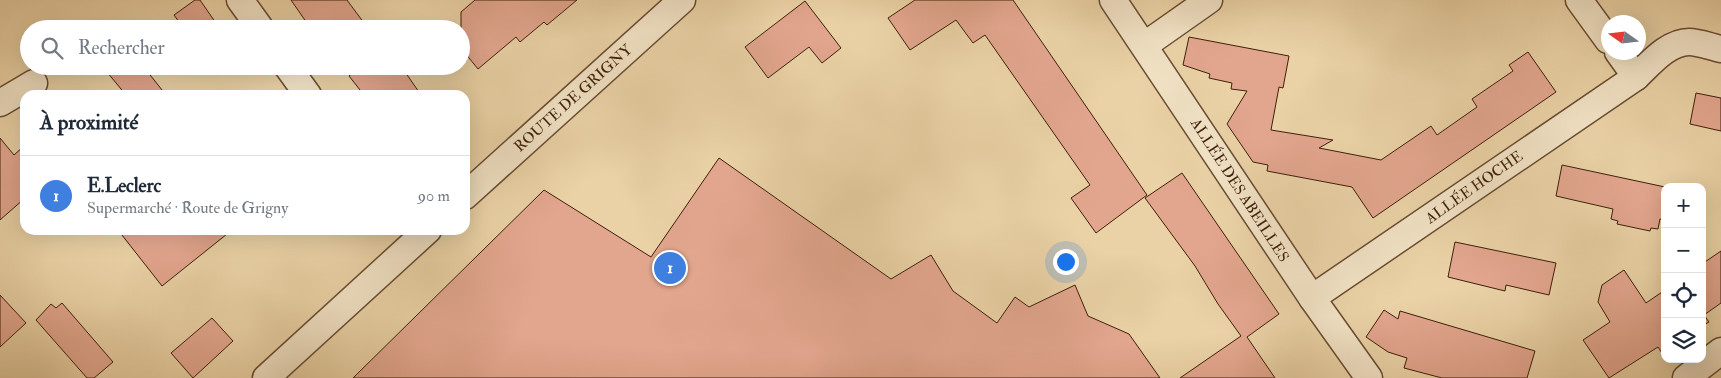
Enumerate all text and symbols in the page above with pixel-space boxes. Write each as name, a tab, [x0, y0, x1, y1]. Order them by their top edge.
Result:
north arrow	[1601, 15, 1646, 60]
search box	[20, 20, 470, 75]
icon: search	[38, 34, 66, 62]
text: Rechercher	[78, 36, 165, 60]
street label: ROUTE DE GRIGNY	[510, 40, 637, 156]
text: À proximité	[40, 109, 138, 136]
street label: ALLÉE DES ABEILLES	[1185, 113, 1295, 266]
street label: ALLÉE HOCHE	[1420, 145, 1527, 229]
text: E.Leclerc	[87, 174, 161, 198]
map controls	[1661, 183, 1706, 363]
button: +	[1661, 183, 1706, 228]
text: 1	[53, 186, 59, 206]
text: 90 m	[418, 186, 450, 206]
text: Supermarché · Route de Grigny	[87, 198, 288, 218]
button: −	[1661, 228, 1706, 273]
pin: 1	[654, 249, 686, 287]
your location	[1053, 249, 1079, 275]
button: locate	[1661, 273, 1706, 318]
button: layers	[1661, 318, 1706, 363]

